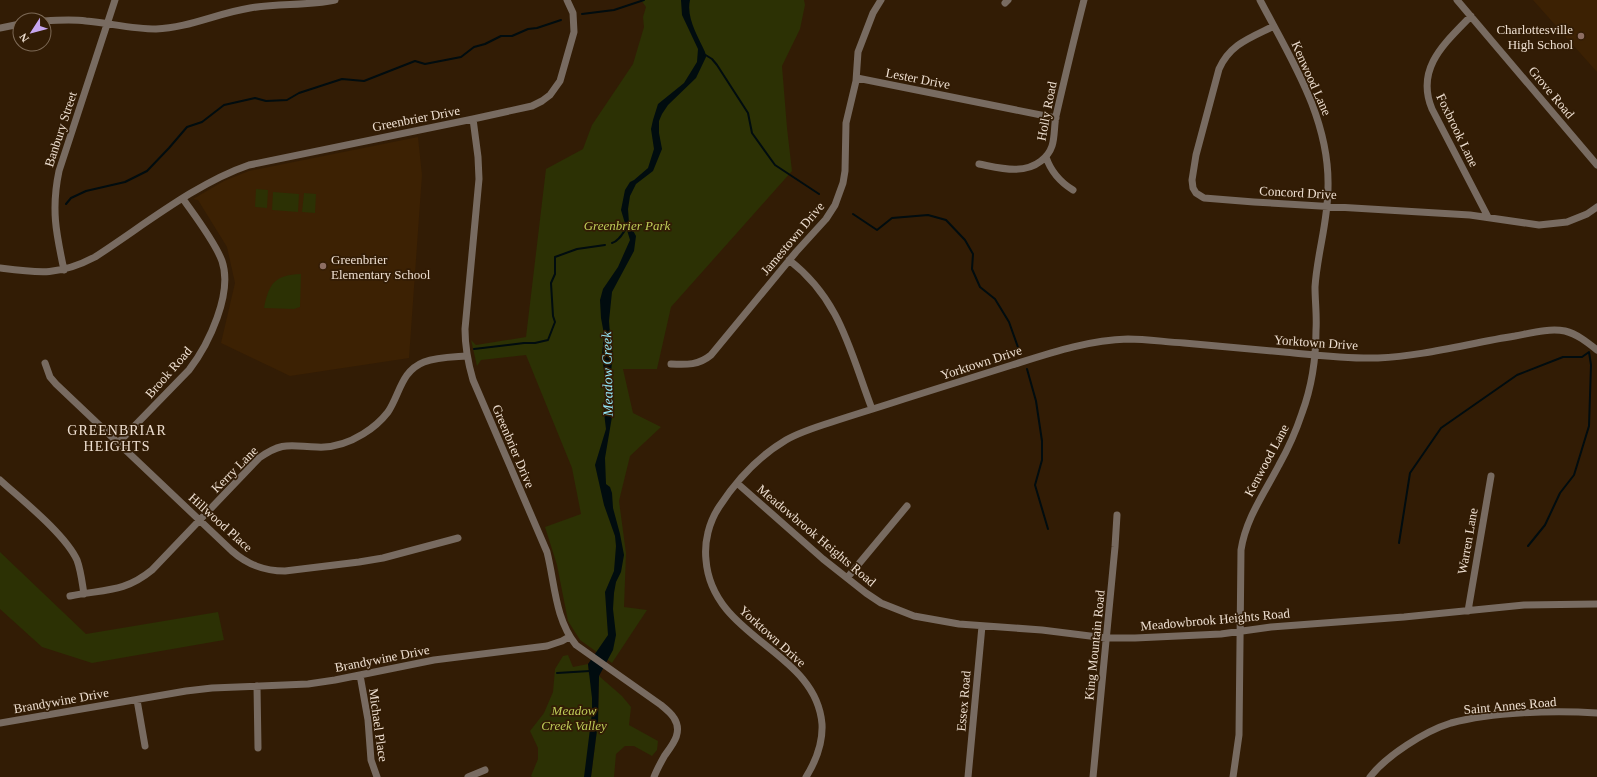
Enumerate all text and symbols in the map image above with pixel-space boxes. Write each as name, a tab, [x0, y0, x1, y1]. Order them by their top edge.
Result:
north arrow	[12, 12, 52, 52]
place label: Charlottesville High School	[1496, 22, 1573, 52]
text: N	[17, 31, 31, 45]
marker: Charlottesville High School	[1576, 31, 1586, 41]
street label: Kenwood Lane	[1288, 39, 1335, 118]
street label: Grove Road	[1526, 63, 1578, 122]
street label: Lester Drive	[884, 65, 952, 92]
street label: Holly Road	[1033, 80, 1060, 142]
street label: Banbury Street	[41, 89, 80, 169]
street label: Foxbrook Lane	[1433, 91, 1482, 170]
street label: Greenbrier Drive	[371, 103, 462, 134]
street label: Concord Drive	[1259, 183, 1337, 202]
street label: Jamestown Drive	[758, 199, 827, 278]
park label: Greenbrier Park	[584, 218, 670, 233]
place label: Greenbrier Elementary School	[331, 252, 431, 282]
marker: Greenbrier Elementary School	[318, 261, 328, 271]
water label: Meadow Creek	[599, 331, 616, 417]
street label: Yorktown Drive	[1273, 332, 1359, 353]
street label: Yorktown Drive	[939, 342, 1024, 383]
street label: Brook Road	[142, 343, 195, 401]
street label: Greenbrier Drive	[489, 402, 538, 490]
street label: Kenwood Lane	[1241, 421, 1292, 499]
district label: GREENBRIAR HEIGHTS	[67, 423, 167, 454]
street label: Kerry Lane	[208, 443, 261, 496]
street label: Meadowbrook Heights Road	[754, 481, 879, 590]
street label: Hillwood Place	[186, 490, 256, 555]
street label: Warren Lane	[1454, 506, 1481, 575]
street label: King Mountain Road	[1081, 589, 1108, 701]
street label: Yorktown Drive	[736, 603, 809, 670]
street label: Meadowbrook Heights Road	[1140, 605, 1291, 634]
street label: Brandywine Drive	[333, 642, 431, 675]
street label: Essex Road	[953, 670, 974, 732]
street label: Brandywine Drive	[12, 685, 110, 716]
street label: Michael Place	[366, 687, 391, 763]
street label: Saint Annes Road	[1463, 694, 1558, 717]
park label: Meadow Creek Valley	[541, 703, 607, 733]

